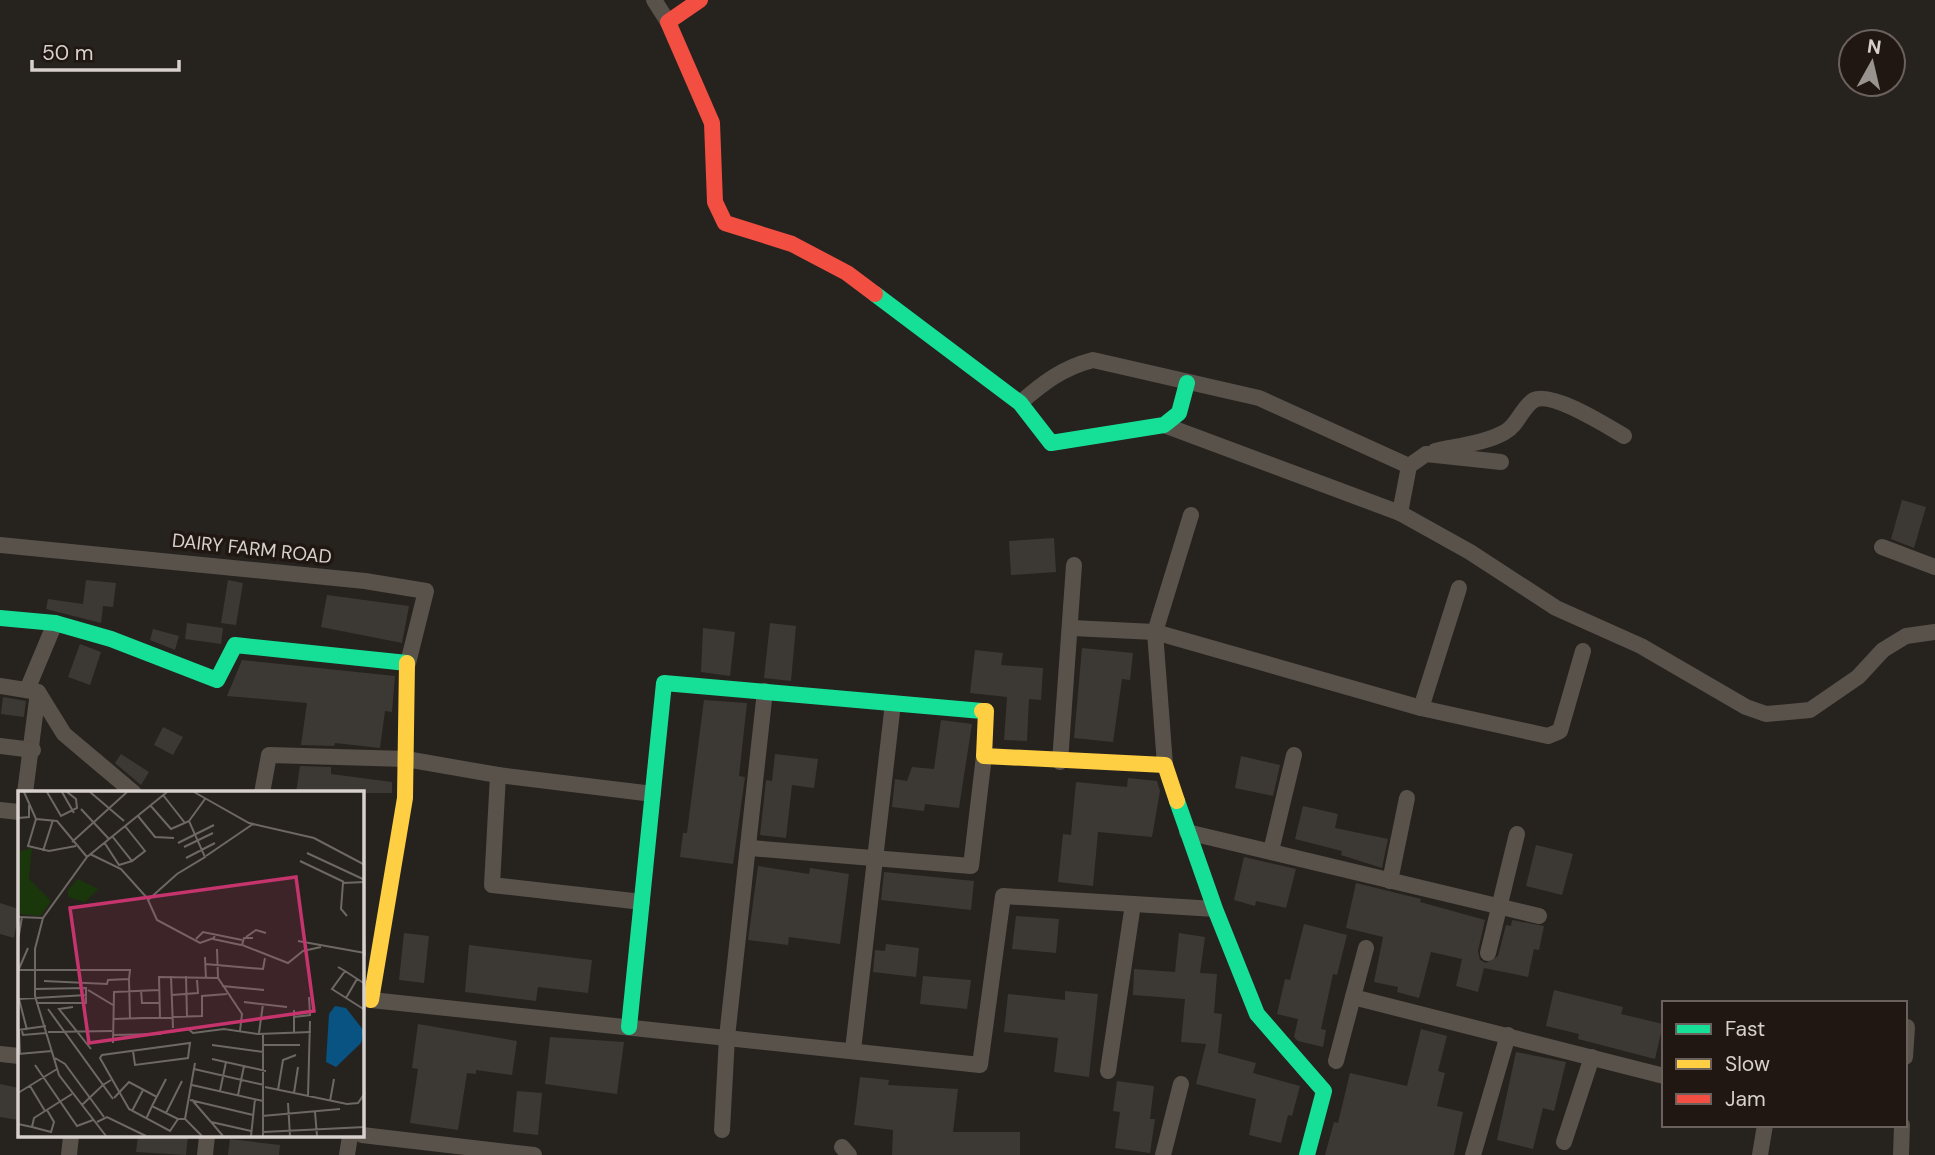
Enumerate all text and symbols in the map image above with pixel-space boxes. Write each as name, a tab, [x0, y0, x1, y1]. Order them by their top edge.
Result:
scale bar	[32, 28, 178, 72]
north arrow	[1837, 28, 1907, 98]
text: N	[1866, 33, 1883, 60]
text: 50 m	[42, 39, 93, 67]
street label: DAIRY FARM ROAD	[171, 528, 333, 569]
inset map	[18, 791, 364, 1138]
legend	[1662, 1001, 1907, 1127]
text: Fast	[1725, 1015, 1765, 1043]
text: Slow	[1725, 1050, 1770, 1078]
text: Jam	[1725, 1085, 1766, 1113]

